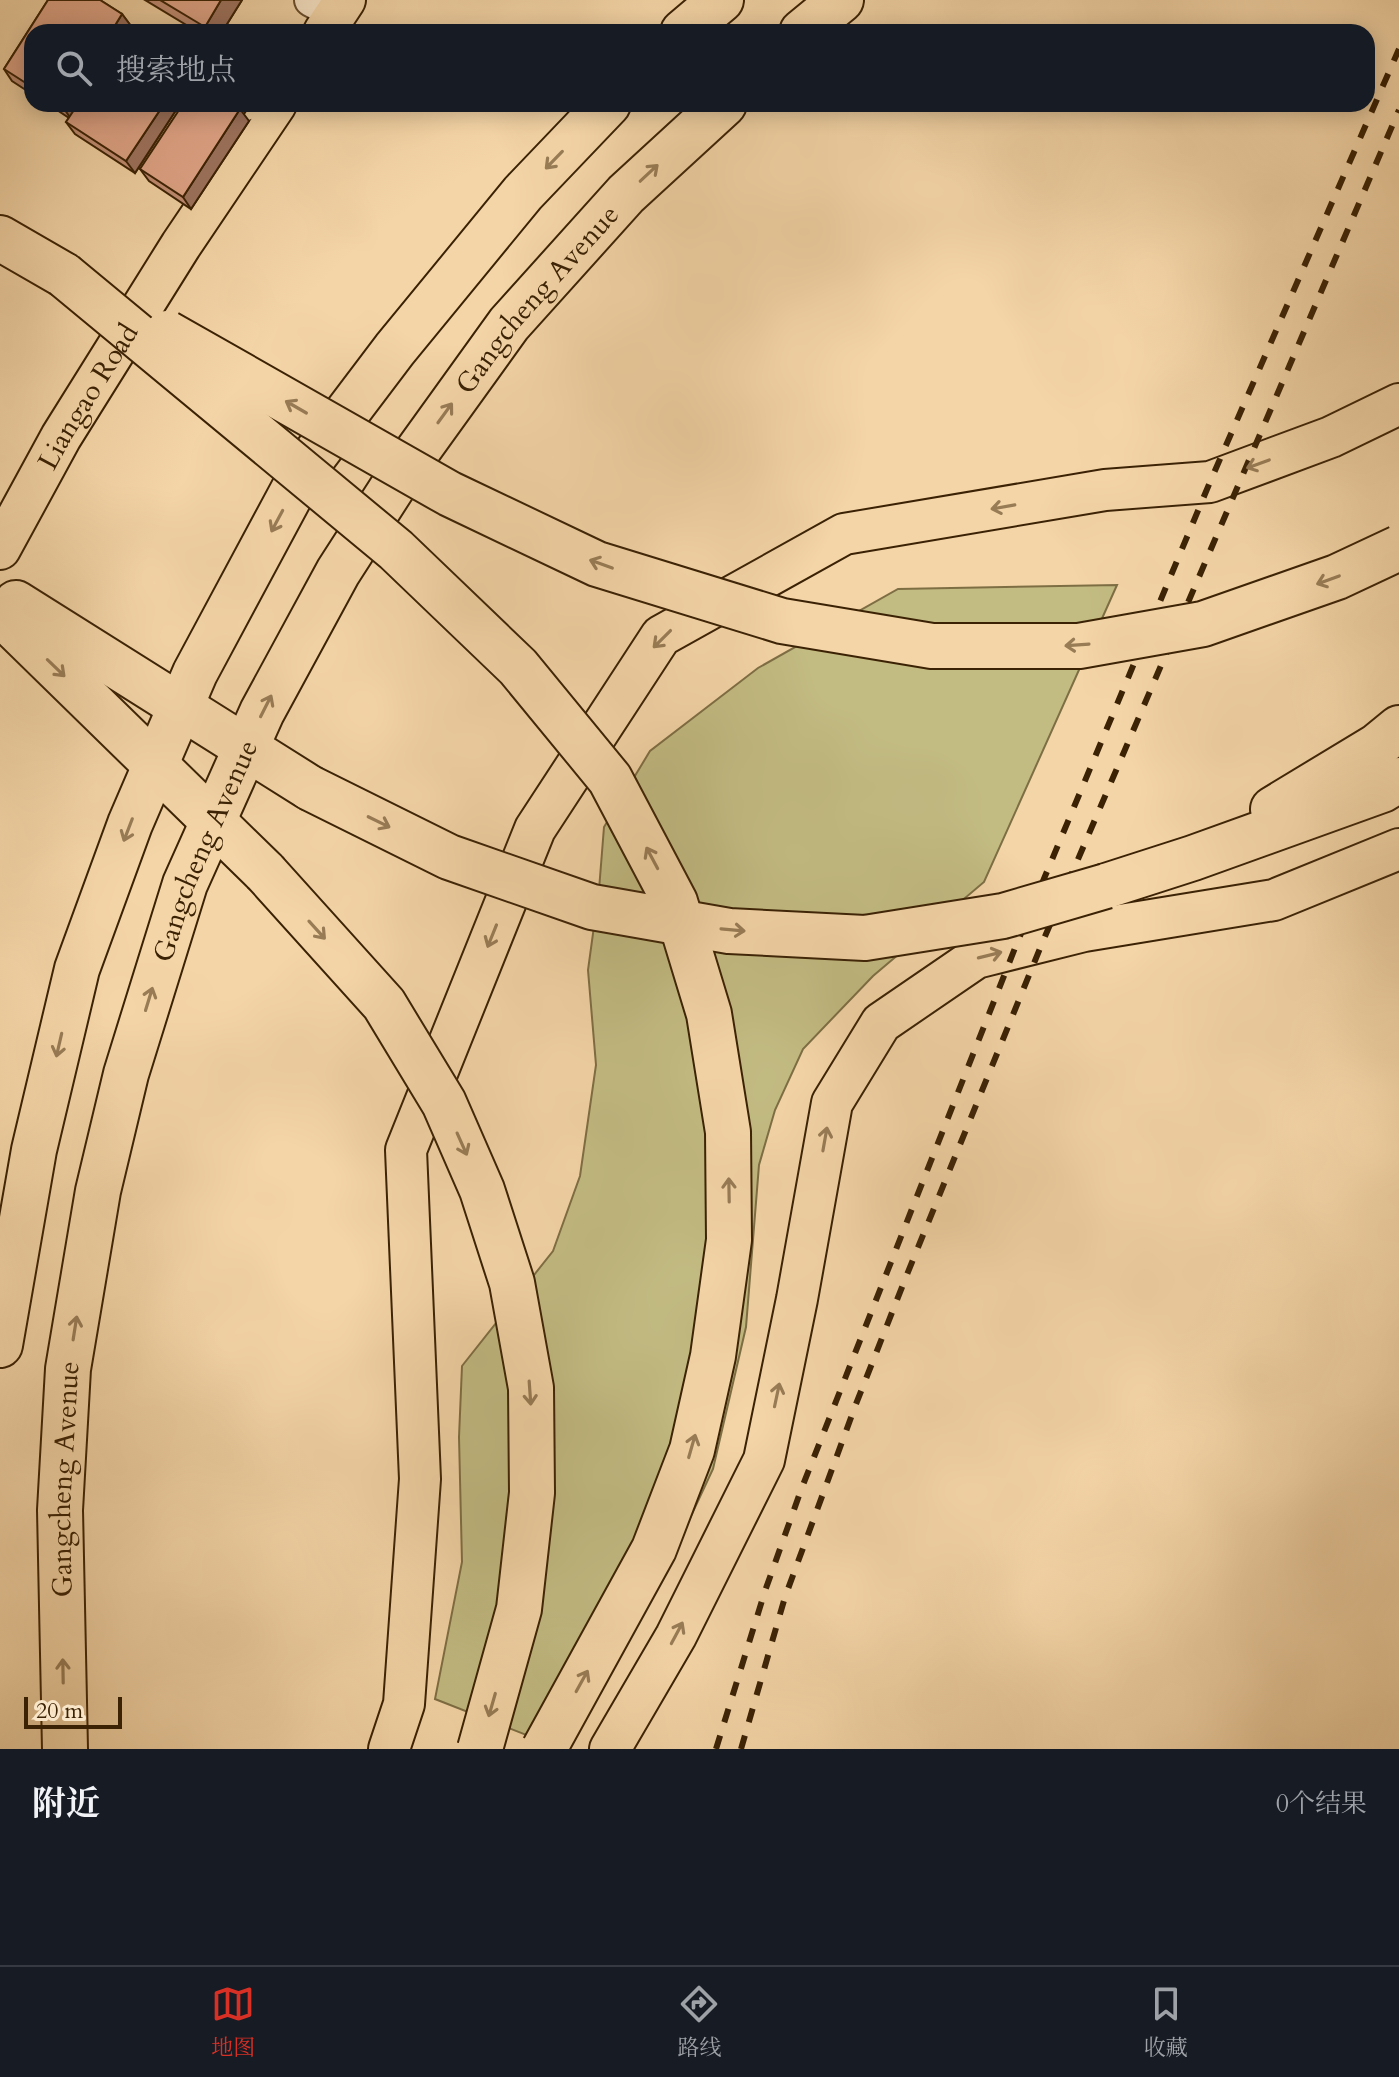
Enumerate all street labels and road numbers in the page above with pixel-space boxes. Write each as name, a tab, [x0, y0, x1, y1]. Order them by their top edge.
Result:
street label: Gangcheng Avenue	[447, 197, 628, 402]
street label: Liangao Road	[29, 316, 147, 476]
street label: Gangcheng Avenue	[144, 734, 267, 967]
street label: Gangcheng Avenue	[42, 1358, 89, 1598]

